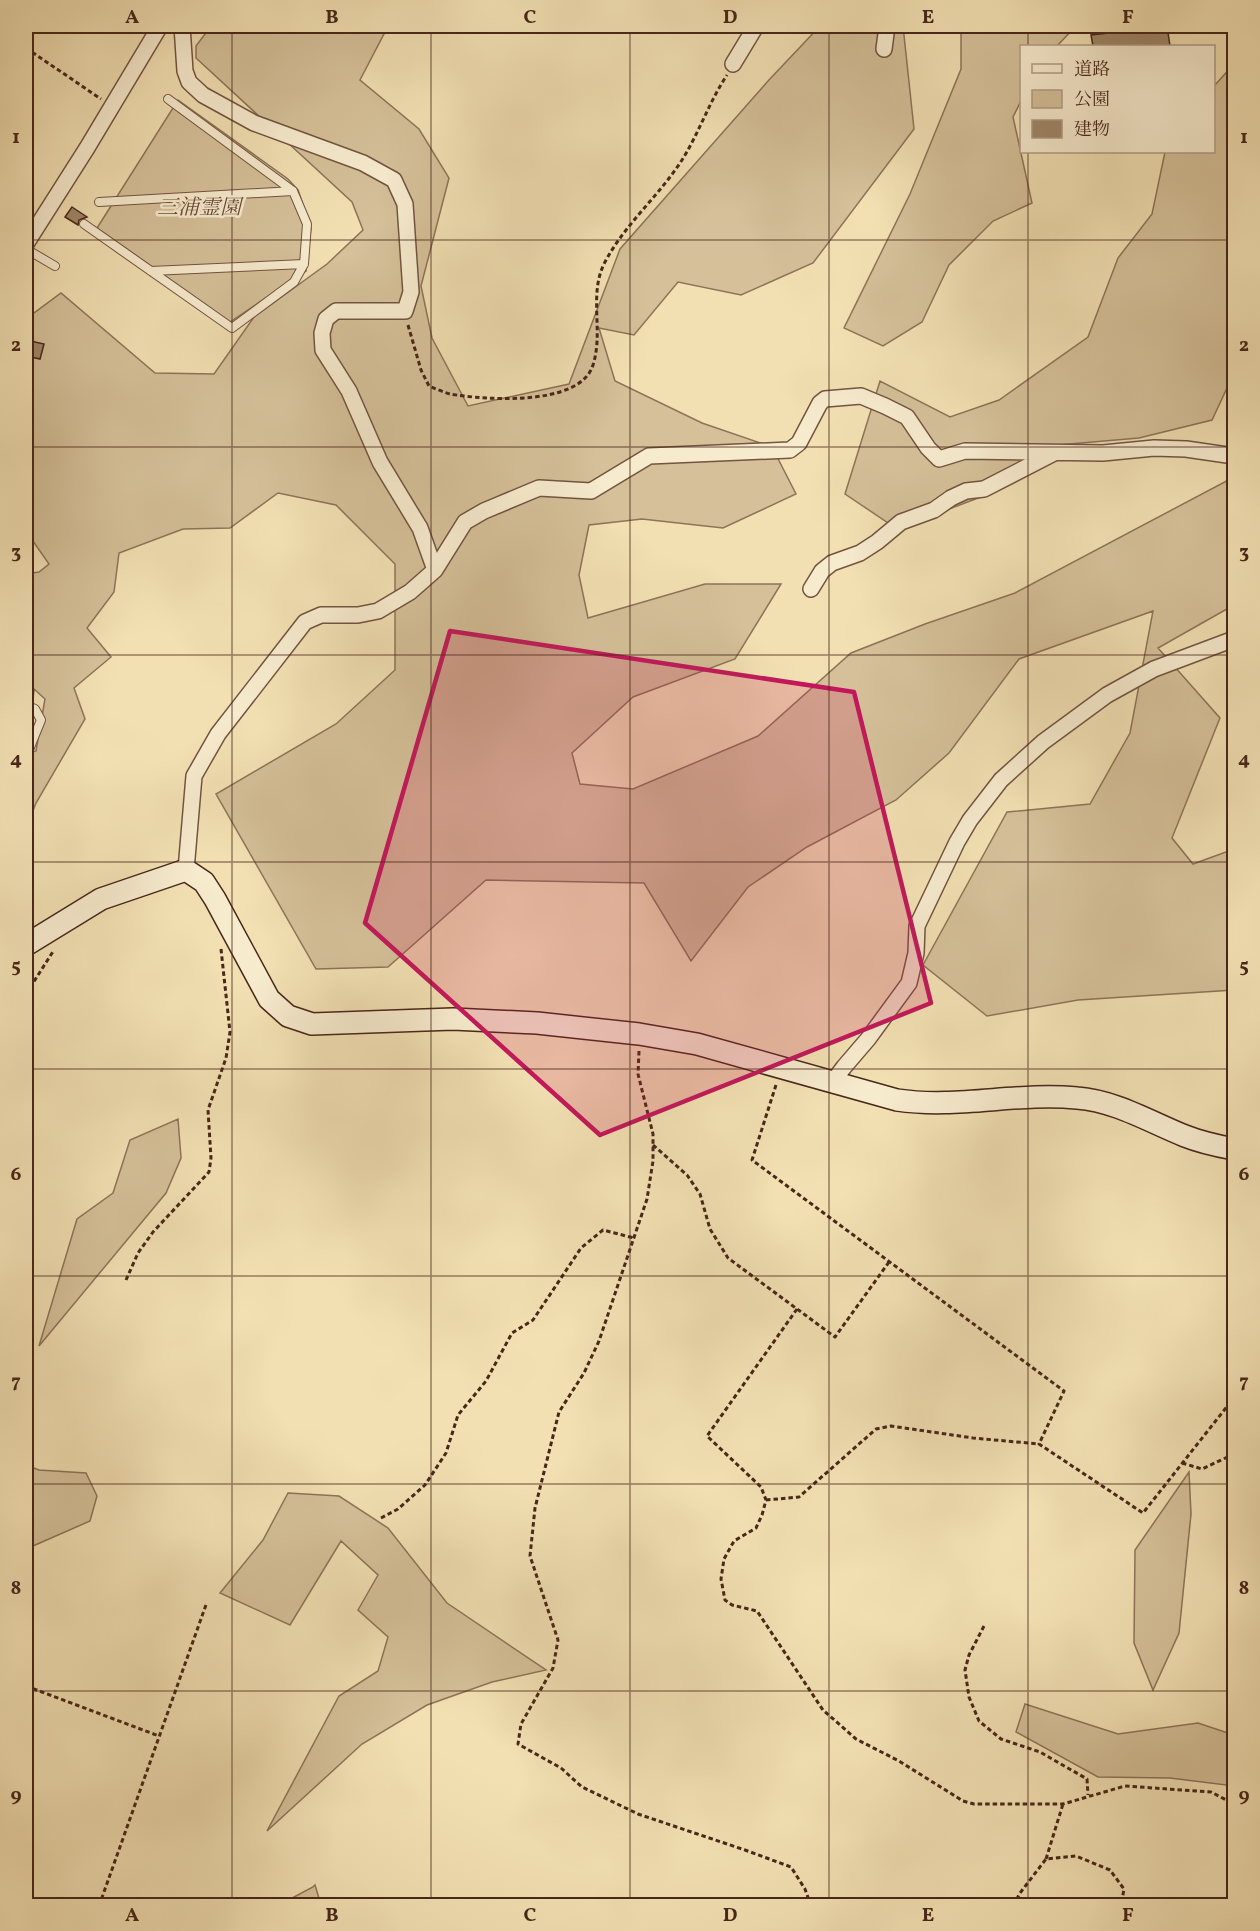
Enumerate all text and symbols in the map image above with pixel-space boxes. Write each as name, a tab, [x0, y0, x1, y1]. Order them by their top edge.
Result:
text: A	[125, 4, 139, 32]
text: B	[325, 4, 339, 32]
text: C	[524, 4, 537, 32]
text: D	[723, 4, 737, 32]
text: E	[922, 4, 934, 32]
text: F	[1122, 4, 1134, 32]
legend	[1020, 45, 1215, 153]
text: 道路	[1074, 58, 1110, 83]
text: 公園	[1074, 88, 1110, 113]
text: 建物	[1074, 118, 1110, 143]
text: 1	[12, 124, 20, 152]
text: 1	[1240, 124, 1248, 152]
park label: 三浦霊園	[157, 194, 244, 223]
text: 2	[11, 332, 21, 360]
text: 2	[1239, 332, 1249, 360]
text: 3	[11, 539, 21, 567]
text: 3	[1239, 539, 1249, 567]
text: 4	[10, 746, 22, 774]
text: 4	[1238, 746, 1250, 774]
text: 5	[11, 953, 21, 981]
text: 5	[1239, 953, 1249, 981]
text: 6	[11, 1161, 22, 1189]
text: 6	[1239, 1161, 1250, 1189]
text: 7	[11, 1368, 21, 1396]
text: 7	[1239, 1368, 1249, 1396]
text: 8	[11, 1575, 21, 1603]
text: 8	[1239, 1575, 1249, 1603]
text: 9	[10, 1782, 22, 1810]
text: 9	[1238, 1782, 1250, 1810]
text: A	[125, 1902, 139, 1930]
text: B	[325, 1902, 339, 1930]
text: C	[524, 1902, 537, 1930]
text: D	[723, 1902, 737, 1930]
text: E	[922, 1902, 934, 1930]
text: F	[1122, 1902, 1134, 1930]

